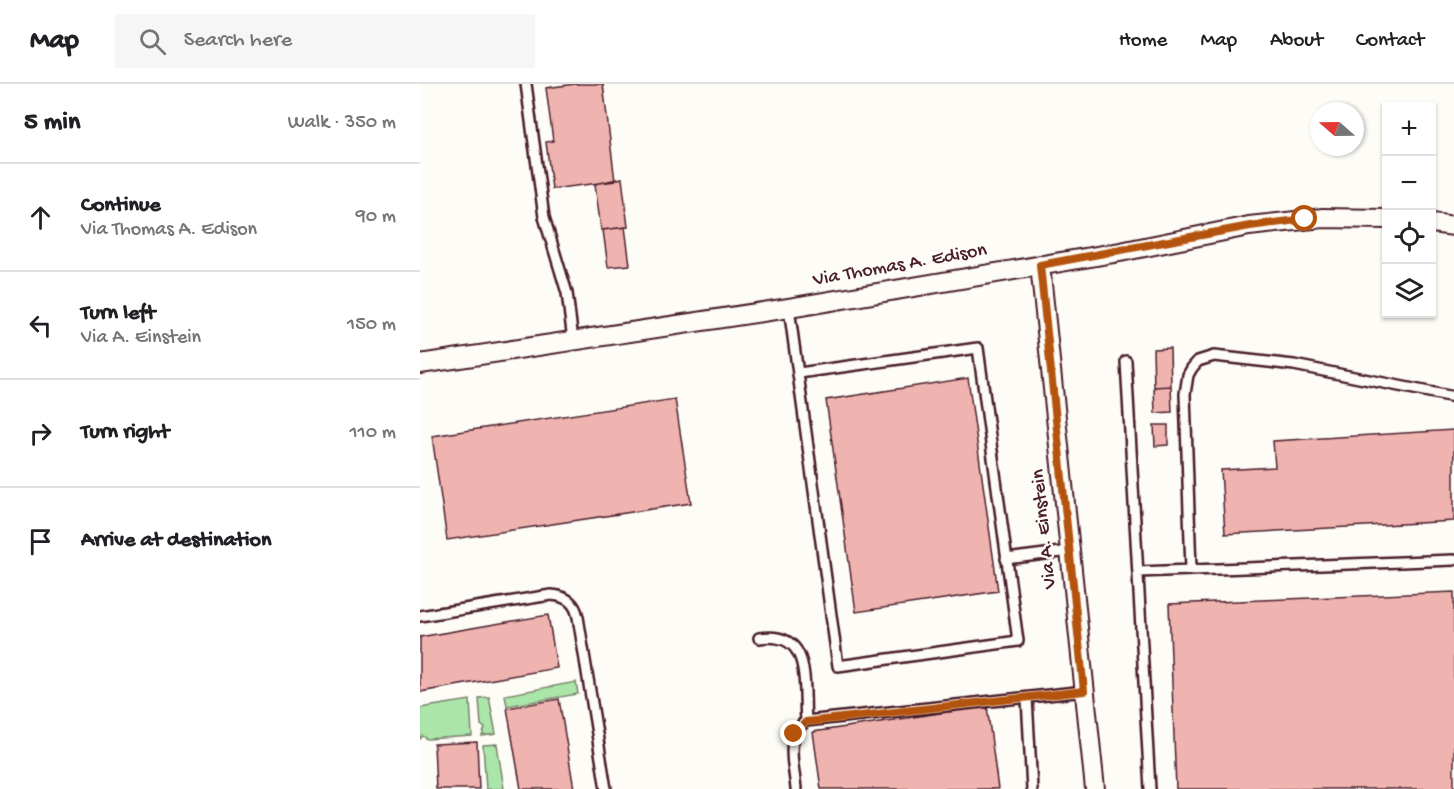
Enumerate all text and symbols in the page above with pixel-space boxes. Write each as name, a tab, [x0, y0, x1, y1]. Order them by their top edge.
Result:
search box	[115, 14, 535, 68]
text: Map	[30, 25, 79, 58]
icon: search	[136, 25, 169, 58]
text: Search here	[184, 28, 292, 54]
text: Home	[1119, 29, 1167, 54]
text: Map	[1200, 29, 1237, 54]
text: About	[1270, 29, 1323, 54]
text: Contact	[1356, 29, 1424, 54]
north arrow	[1310, 102, 1364, 156]
map controls	[1382, 102, 1436, 318]
button: +	[1382, 102, 1436, 156]
text: 5 min	[24, 108, 80, 139]
text: Walk · 350 m	[288, 112, 396, 135]
button: −	[1382, 156, 1436, 210]
text: Continue	[81, 193, 161, 219]
icon: ahead	[24, 201, 57, 234]
route start	[1291, 205, 1317, 231]
text: 90 m	[356, 206, 396, 229]
button: locate	[1382, 210, 1436, 264]
text: Via Thomas A. Edison	[81, 219, 257, 242]
street label: Via Thomas A. Edison	[810, 239, 989, 293]
button: layers	[1382, 264, 1436, 318]
text: Turn left	[81, 301, 155, 327]
icon: left	[24, 309, 57, 342]
text: 150 m	[347, 314, 396, 337]
text: Via A. Einstein	[81, 327, 201, 350]
icon: right	[24, 417, 57, 450]
text: Turn right	[81, 420, 169, 446]
text: 110 m	[350, 422, 396, 445]
street label: Via A. Einstein	[1027, 468, 1063, 591]
icon: arrive	[24, 525, 57, 558]
text: Arrive at destination	[81, 528, 271, 554]
route end	[780, 720, 806, 746]

